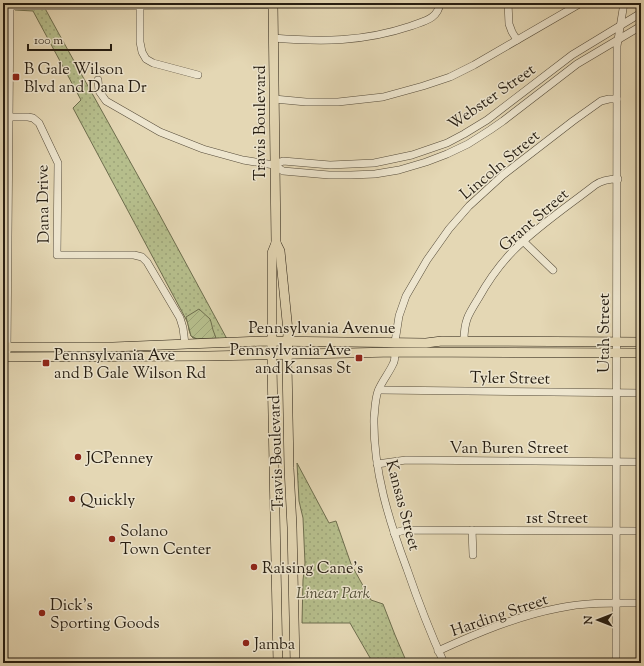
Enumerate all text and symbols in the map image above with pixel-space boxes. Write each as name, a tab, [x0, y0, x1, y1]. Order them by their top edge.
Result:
scale bar	[28, 26, 111, 52]
text: 100 m	[34, 32, 63, 50]
place label: B Gale Wilson Blvd and Dana Dr	[24, 59, 147, 100]
street label: Webster Street	[444, 59, 541, 137]
street label: Travis Boulevard	[250, 65, 273, 181]
marker: B Gale Wilson Blvd and Dana Dr	[11, 72, 21, 82]
street label: Lincoln Street	[456, 125, 546, 206]
street label: Dana Drive	[32, 164, 57, 244]
street label: Grant Street	[495, 184, 575, 258]
street label: Utah Street	[594, 292, 617, 373]
street label: Pennsylvania Avenue	[248, 318, 396, 341]
place label: Pennsylvania Ave and Kansas St	[230, 340, 352, 381]
place label: Pennsylvania Ave and B Gale Wilson Rd	[54, 345, 206, 386]
marker: Pennsylvania Ave and Kansas St	[354, 353, 364, 363]
marker: Pennsylvania Ave and B Gale Wilson Rd	[41, 358, 51, 368]
street label: Tyler Street	[470, 367, 551, 392]
street label: Travis Boulevard	[264, 395, 291, 511]
street label: Van Buren Street	[449, 438, 569, 461]
place label: JCPenney	[85, 448, 153, 471]
marker: JCPenney	[73, 452, 83, 462]
street label: Kansas Street	[378, 458, 425, 554]
place label: Quickly	[80, 490, 135, 513]
marker: Quickly	[67, 494, 77, 504]
street label: 1st Street	[526, 508, 588, 531]
place label: Solano Town Center	[120, 521, 211, 562]
marker: Solano Town Center	[107, 534, 117, 544]
place label: Raising Cane's	[262, 558, 363, 581]
marker: Raising Cane's	[249, 562, 259, 572]
park label: Linear Park	[296, 583, 370, 606]
street label: Harding Street	[448, 589, 552, 644]
place label: Dick's Sporting Goods	[50, 595, 160, 636]
north arrow	[578, 600, 618, 640]
marker: Dick's Sporting Goods	[37, 608, 47, 618]
text: N	[581, 615, 597, 625]
place label: Jamba	[253, 634, 296, 657]
marker: Jamba	[241, 638, 251, 648]

